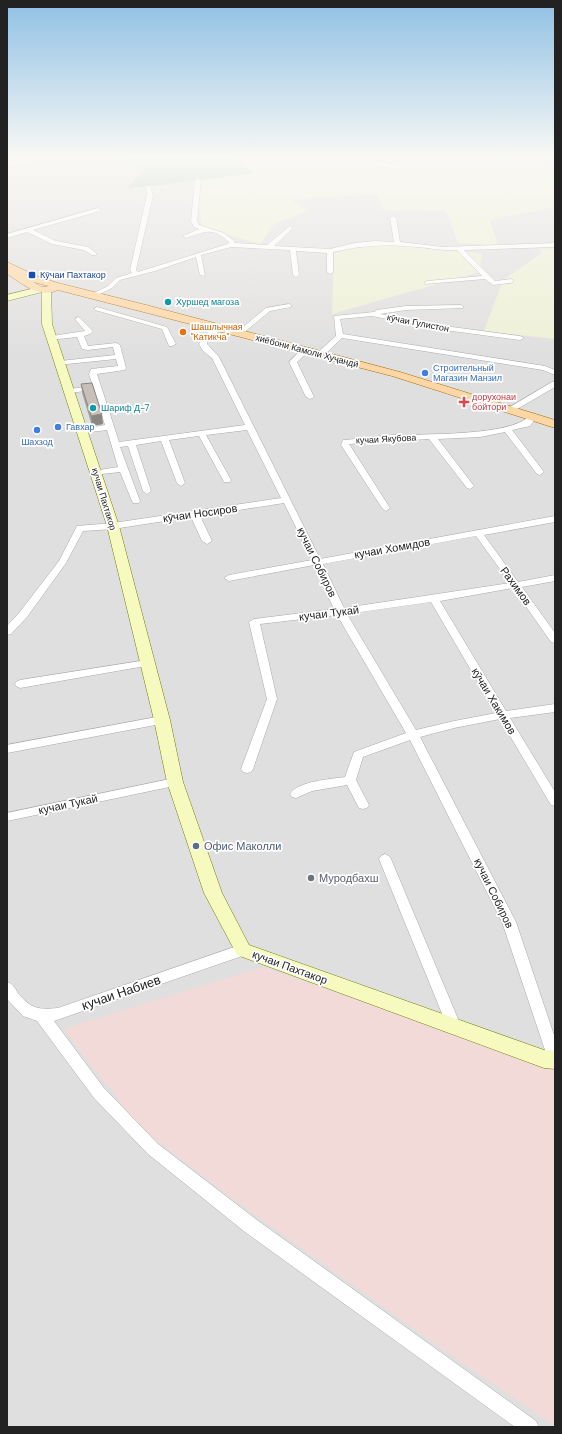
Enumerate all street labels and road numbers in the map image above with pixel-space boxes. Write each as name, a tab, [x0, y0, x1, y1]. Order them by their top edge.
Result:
street label: кӯчаи Гулистон	[386, 311, 450, 335]
street label: хиёбони Камоли Хуҷандӣ	[254, 331, 360, 371]
street label: кучаи Якубова	[355, 431, 417, 447]
street label: кучаи Пахтакор	[89, 466, 119, 532]
street label: кӯчаи Носиров	[162, 501, 238, 525]
street label: кучаи Собиров	[294, 525, 340, 599]
street label: кучаи Хомидов	[353, 534, 431, 562]
street label: Рахимов	[497, 564, 535, 608]
street label: кучаи Тукай	[298, 602, 360, 624]
street label: кӯчаи Хакимов	[469, 665, 519, 737]
street label: кучаи Тукай	[37, 791, 99, 817]
street label: кучаи Собиров	[471, 856, 517, 930]
street label: кучаи Пахтакор	[251, 947, 329, 987]
street label: кучаи Набиев	[79, 971, 163, 1014]

